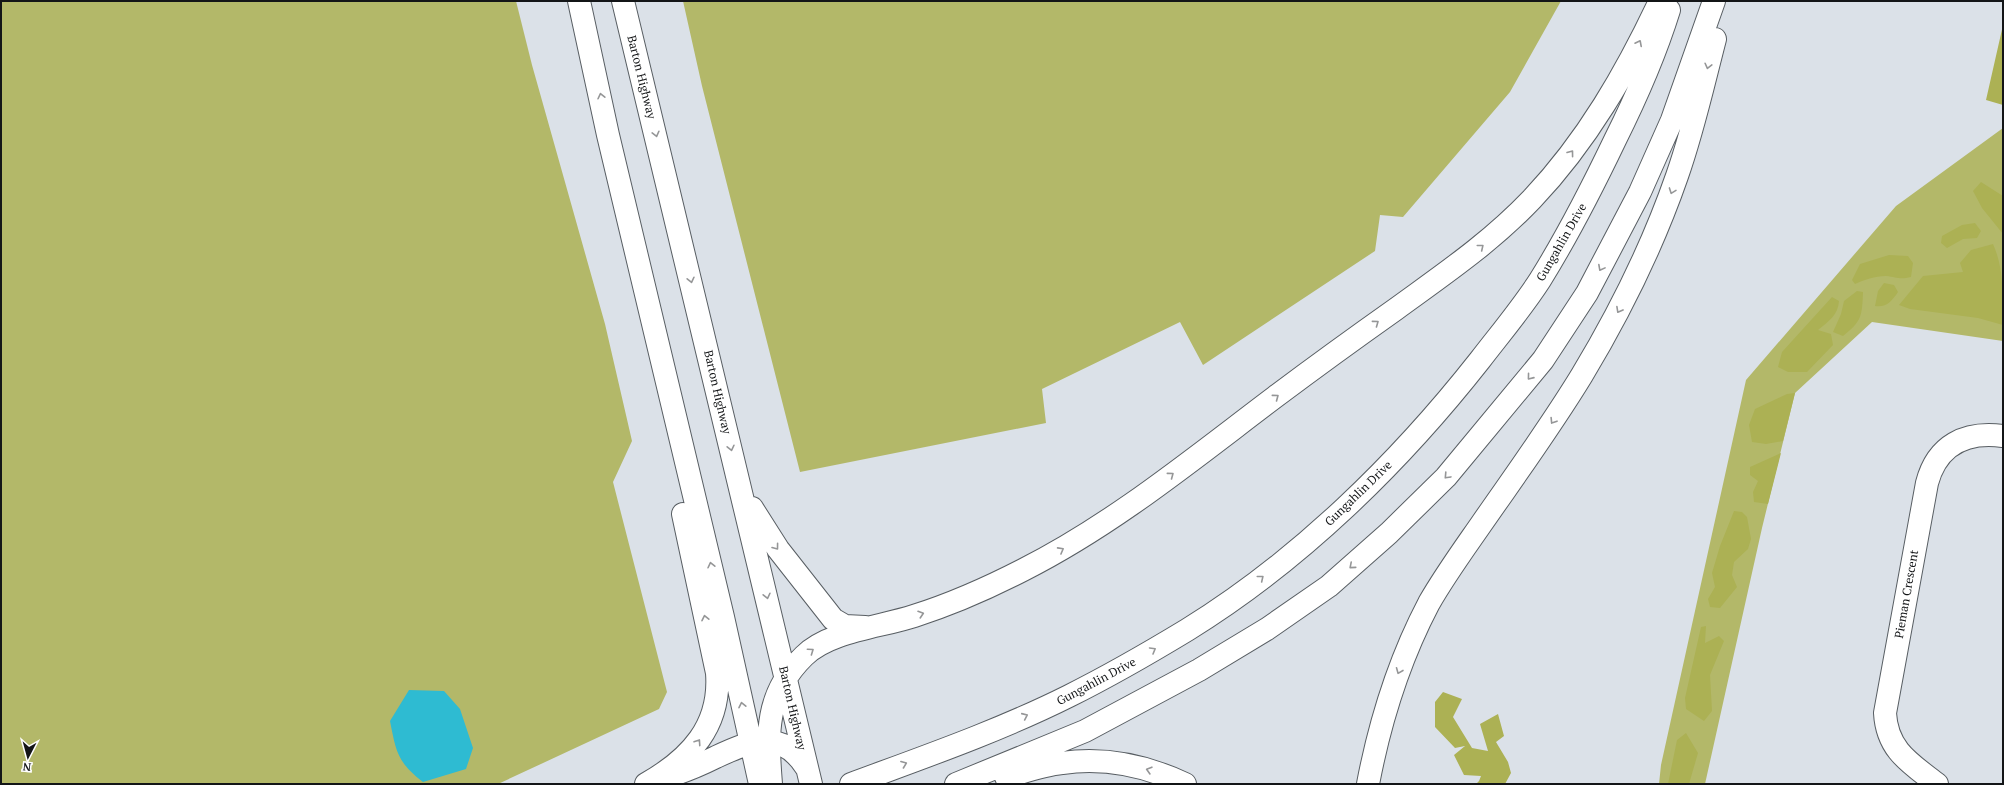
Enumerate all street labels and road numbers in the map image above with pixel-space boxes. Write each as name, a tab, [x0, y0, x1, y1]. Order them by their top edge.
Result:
street label: Barton Highway	[624, 34, 660, 121]
street label: Gungahlin Drive	[1533, 200, 1589, 284]
street label: Barton Highway	[701, 349, 735, 436]
street label: Gungahlin Drive	[1321, 457, 1395, 529]
street label: Pieman Crescent	[1891, 548, 1921, 640]
street label: Gungahlin Drive	[1054, 654, 1138, 708]
street label: Barton Highway	[776, 665, 810, 752]

